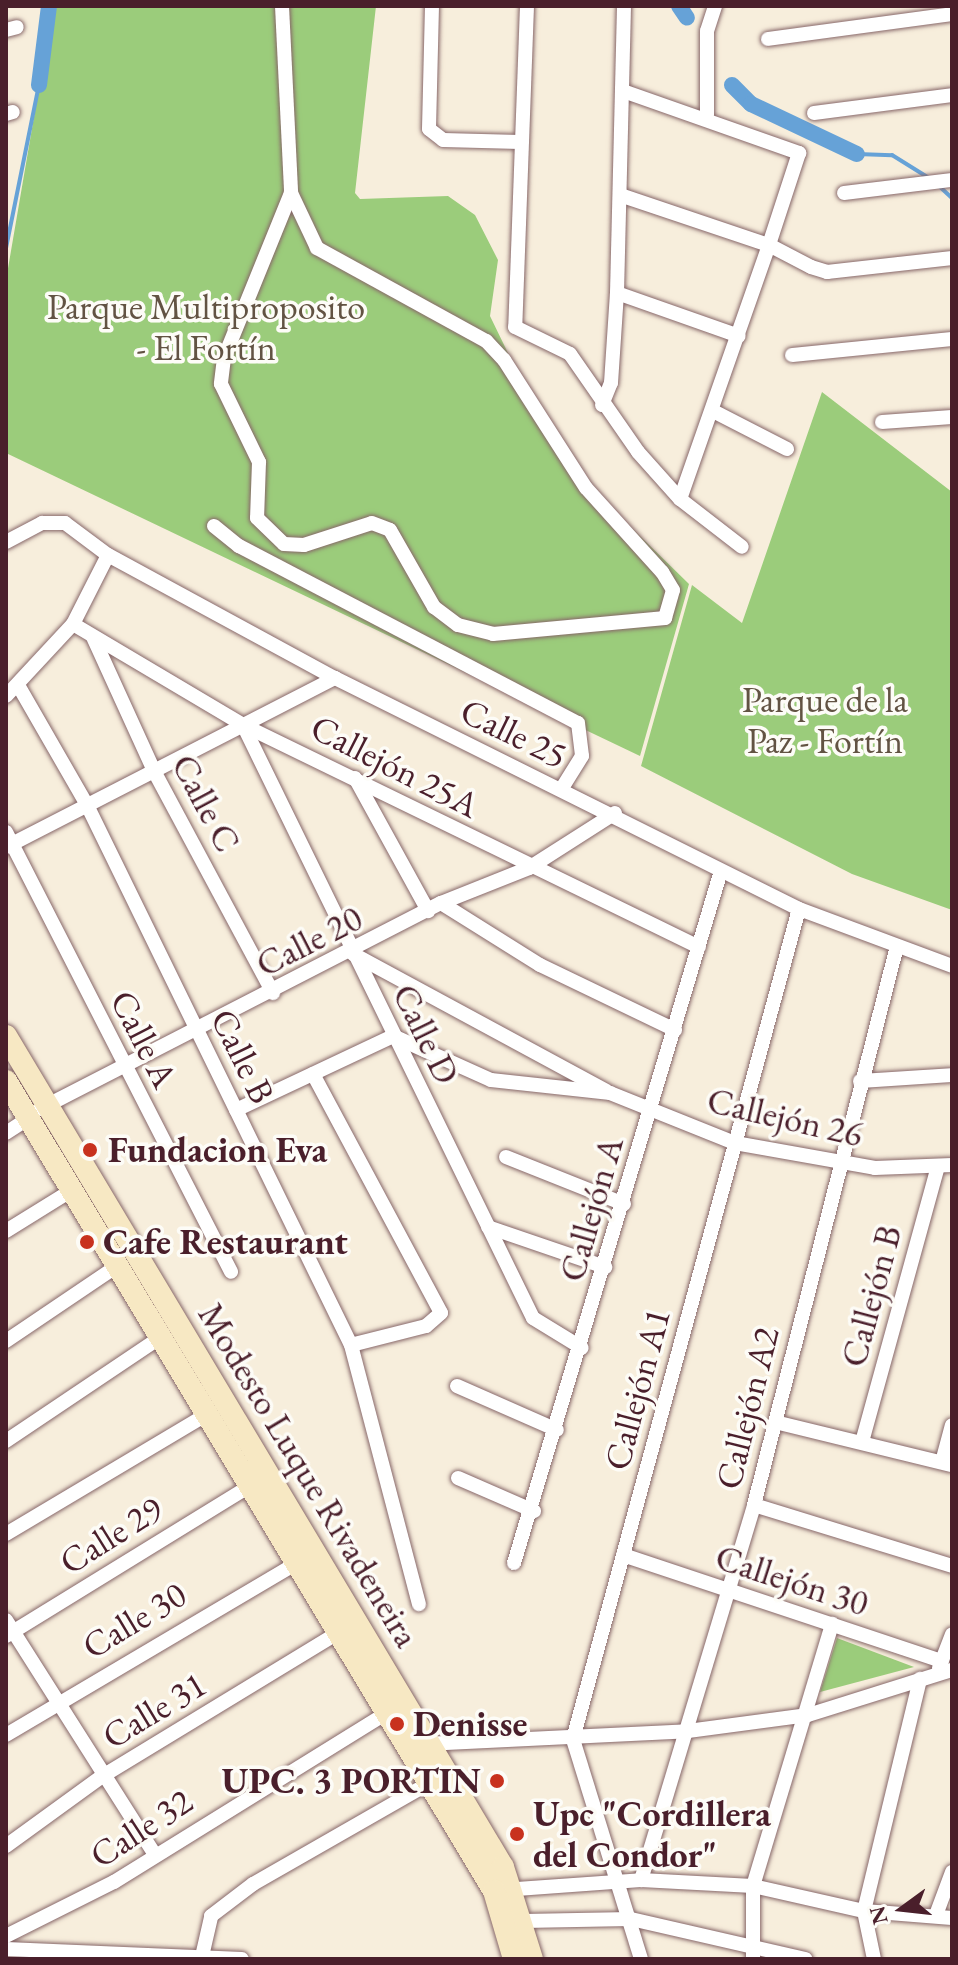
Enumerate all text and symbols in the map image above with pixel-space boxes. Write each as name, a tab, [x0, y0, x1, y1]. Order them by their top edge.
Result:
park label: Parque Multiproposito - El Fortín	[47, 284, 365, 369]
park label: Parque de la Paz - Fortín	[742, 677, 908, 762]
street label: Calle 25	[454, 689, 574, 777]
street label: Callejón 25A	[304, 705, 486, 827]
street label: Calle C	[163, 747, 249, 859]
street label: Calle 20	[249, 896, 369, 986]
street label: Calle D	[383, 977, 469, 1091]
street label: Calle A	[101, 983, 187, 1095]
street label: Calle B	[202, 1002, 284, 1110]
street label: Callejón 26	[703, 1078, 867, 1156]
place label: Fundacion Eva	[108, 1128, 327, 1172]
street label: Callejón A	[550, 1132, 632, 1286]
marker: Fundacion Eva	[79, 1139, 101, 1161]
place label: Cafe Restaurant	[103, 1220, 348, 1264]
street label: Callejón B	[831, 1221, 911, 1371]
marker: Cafe Restaurant	[78, 1233, 96, 1251]
street label: Modesto Luque Rivadeneira	[189, 1295, 429, 1655]
street label: Callejón A1	[595, 1303, 679, 1475]
street label: Callejón A2	[706, 1322, 788, 1494]
street label: Calle 29	[52, 1487, 170, 1583]
street label: Callejón 30	[710, 1535, 874, 1625]
street label: Calle 30	[74, 1572, 194, 1668]
street label: Calle 31	[94, 1662, 214, 1758]
place label: Denisse	[413, 1702, 528, 1746]
marker: Denisse	[388, 1715, 406, 1733]
place label: UPC. 3 PORTIN	[222, 1759, 481, 1803]
marker: UPC. 3 PORTIN	[488, 1772, 506, 1790]
street label: Calle 32	[82, 1779, 200, 1877]
place label: Upc "Cordillera del Condor"	[533, 1791, 771, 1876]
marker: Upc "Cordillera del Condor"	[508, 1825, 526, 1843]
north arrow	[862, 1869, 942, 1949]
text: N	[862, 1903, 895, 1928]

